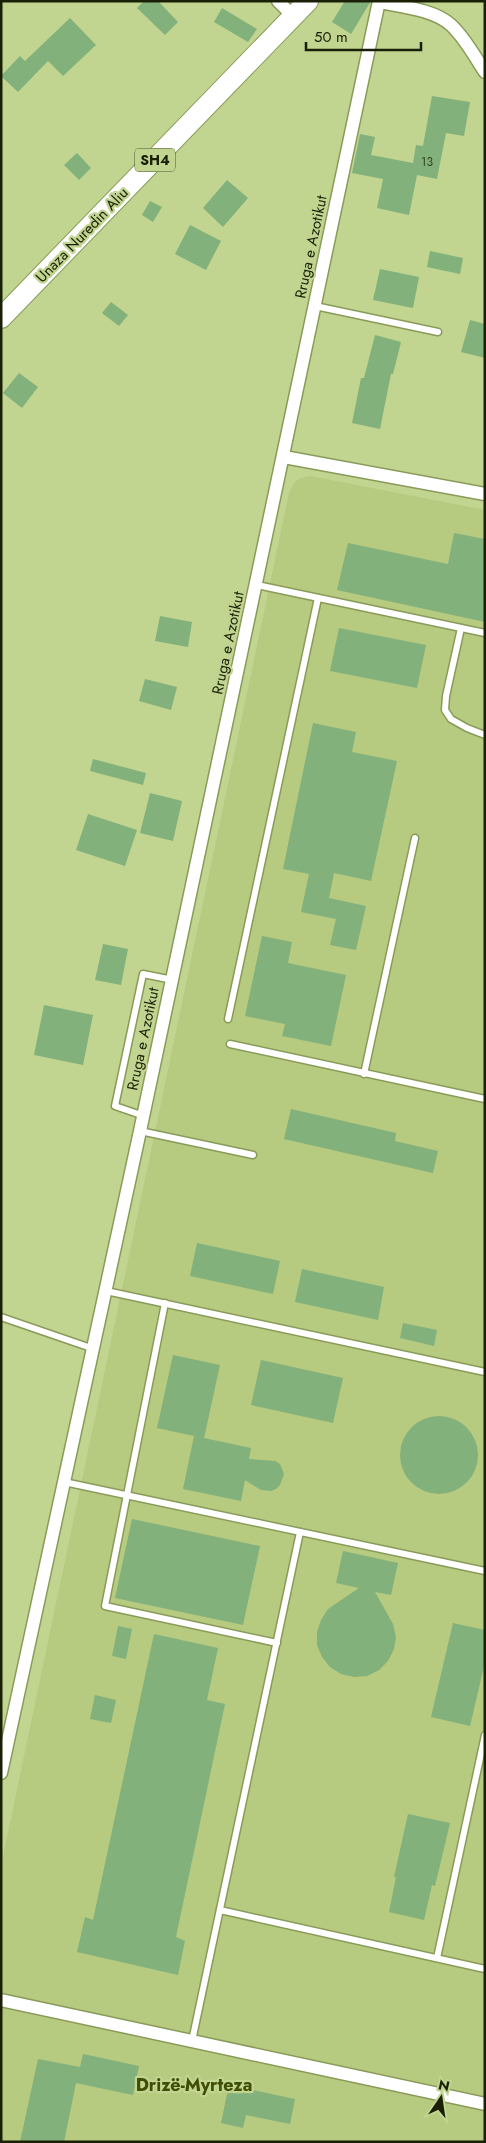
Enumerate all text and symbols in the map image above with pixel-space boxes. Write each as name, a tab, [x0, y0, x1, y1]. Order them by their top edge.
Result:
scale bar	[306, 20, 421, 52]
text: 50 m	[314, 26, 348, 48]
road number: SH4	[135, 148, 175, 172]
house number: 13	[421, 153, 433, 171]
street label: Unaza Nuredin Aliu	[31, 182, 133, 288]
street label: Rruga e Azotikut	[289, 193, 333, 301]
street label: Rruga e Azotikut	[206, 589, 250, 697]
street label: Rruga e Azotikut	[121, 985, 165, 1093]
district label: Drizë-Myrteza	[136, 2072, 252, 2098]
north arrow	[416, 2073, 466, 2123]
text: N	[436, 2074, 452, 2096]

